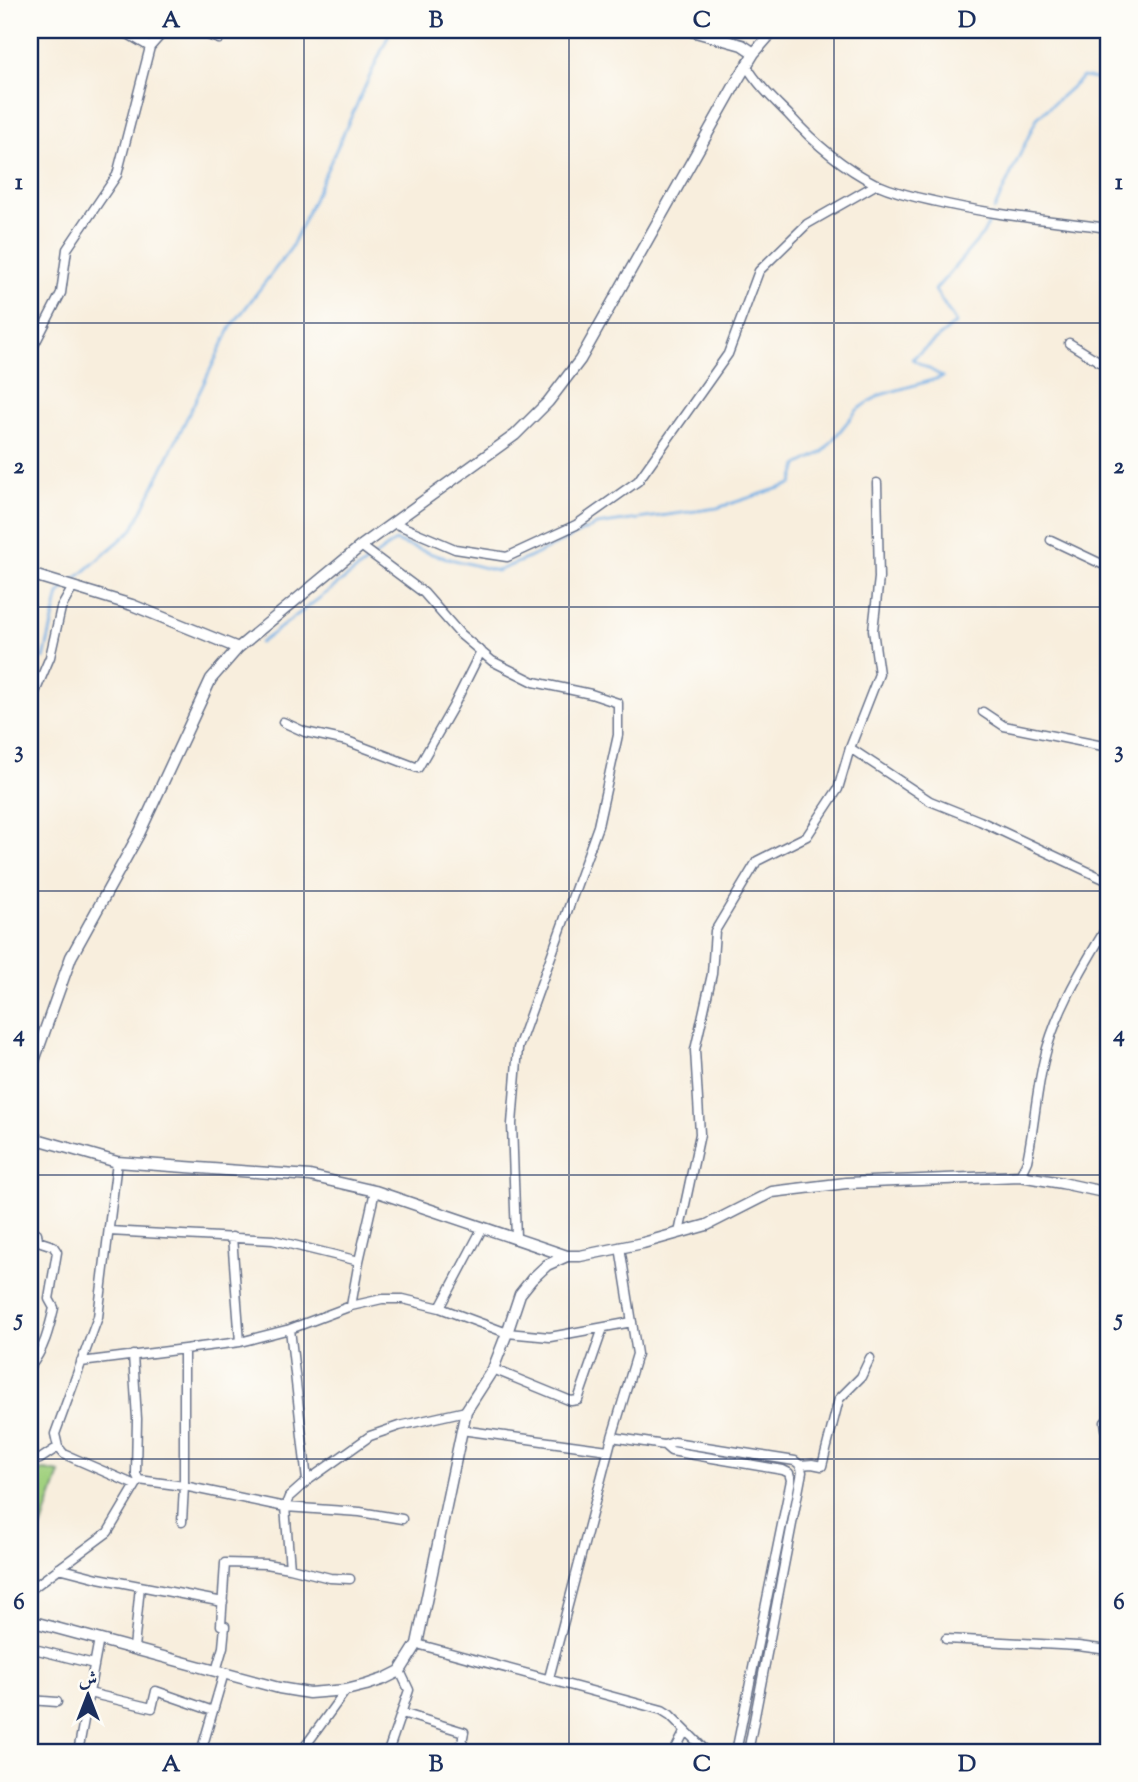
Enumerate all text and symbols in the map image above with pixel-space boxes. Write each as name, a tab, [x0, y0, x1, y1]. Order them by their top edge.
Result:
text: A	[162, 5, 181, 38]
text: B	[429, 5, 444, 38]
text: C	[693, 5, 711, 38]
text: D	[958, 5, 976, 38]
text: 1	[15, 167, 23, 200]
text: 1	[1115, 167, 1123, 200]
text: 2	[14, 451, 25, 484]
text: 2	[1114, 451, 1125, 484]
text: 3	[14, 735, 24, 768]
text: 3	[1114, 735, 1124, 768]
text: 4	[12, 1019, 25, 1052]
text: 4	[1112, 1019, 1125, 1052]
text: 5	[13, 1303, 23, 1336]
text: 5	[1113, 1303, 1123, 1336]
text: 6	[13, 1587, 25, 1620]
text: 6	[1113, 1587, 1125, 1620]
north arrow	[52, 1660, 122, 1730]
text: ش	[79, 1667, 97, 1694]
text: A	[162, 1749, 181, 1782]
text: B	[429, 1749, 444, 1782]
text: C	[693, 1749, 711, 1782]
text: D	[958, 1749, 976, 1782]

